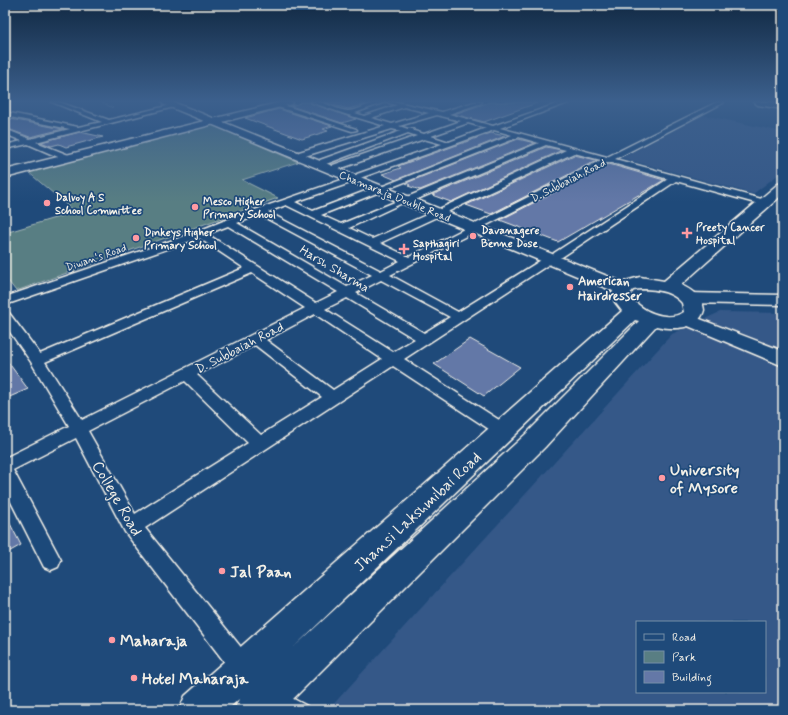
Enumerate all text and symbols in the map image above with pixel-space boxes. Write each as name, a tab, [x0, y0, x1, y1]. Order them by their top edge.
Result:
street label: D. Subbaiah Road	[529, 156, 608, 206]
street label: Chamaraja Double Road	[337, 168, 453, 226]
place label: Dalvoy A S School Committee	[55, 191, 142, 218]
place label: Mesco Higher Primary School	[203, 195, 276, 222]
marker: Dalvoy A S School Committee	[42, 198, 52, 208]
marker: Mesco Higher Primary School	[190, 202, 200, 212]
place label: Preety Cancer Hospital	[696, 221, 765, 248]
place label: Davanagere Benne Dose	[481, 224, 540, 251]
place label: Dinkeys Higher Primary School	[144, 226, 217, 253]
marker: Preety Cancer Hospital	[681, 227, 693, 239]
marker: Davanagere Benne Dose	[468, 231, 478, 241]
marker: Dinkeys Higher Primary School	[131, 233, 141, 243]
place label: Sapthagiri Hospital	[413, 237, 460, 264]
street label: Diwan's Road	[64, 241, 129, 275]
street label: Harsh Sharma	[296, 242, 372, 297]
marker: Sapthagiri Hospital	[398, 243, 410, 255]
place label: American Hairdresser	[578, 273, 642, 305]
marker: American Hairdresser	[565, 282, 575, 292]
street label: D. Subbaiah Road	[193, 319, 287, 378]
street label: Jhansi Lakshmibai Road	[350, 448, 486, 577]
street label: College Road	[87, 457, 147, 540]
place label: University of Mysore	[670, 460, 740, 499]
marker: University of Mysore	[657, 473, 667, 483]
place label: Jal Paan	[230, 562, 292, 583]
marker: Jal Paan	[217, 566, 227, 576]
legend	[636, 621, 766, 693]
text: Road	[672, 630, 696, 646]
place label: Maharaja	[120, 631, 188, 652]
marker: Maharaja	[107, 635, 117, 645]
text: Park	[672, 650, 696, 666]
place label: Hotel Maharaja	[142, 669, 249, 690]
text: Building	[672, 670, 712, 687]
marker: Hotel Maharaja	[129, 673, 139, 683]

